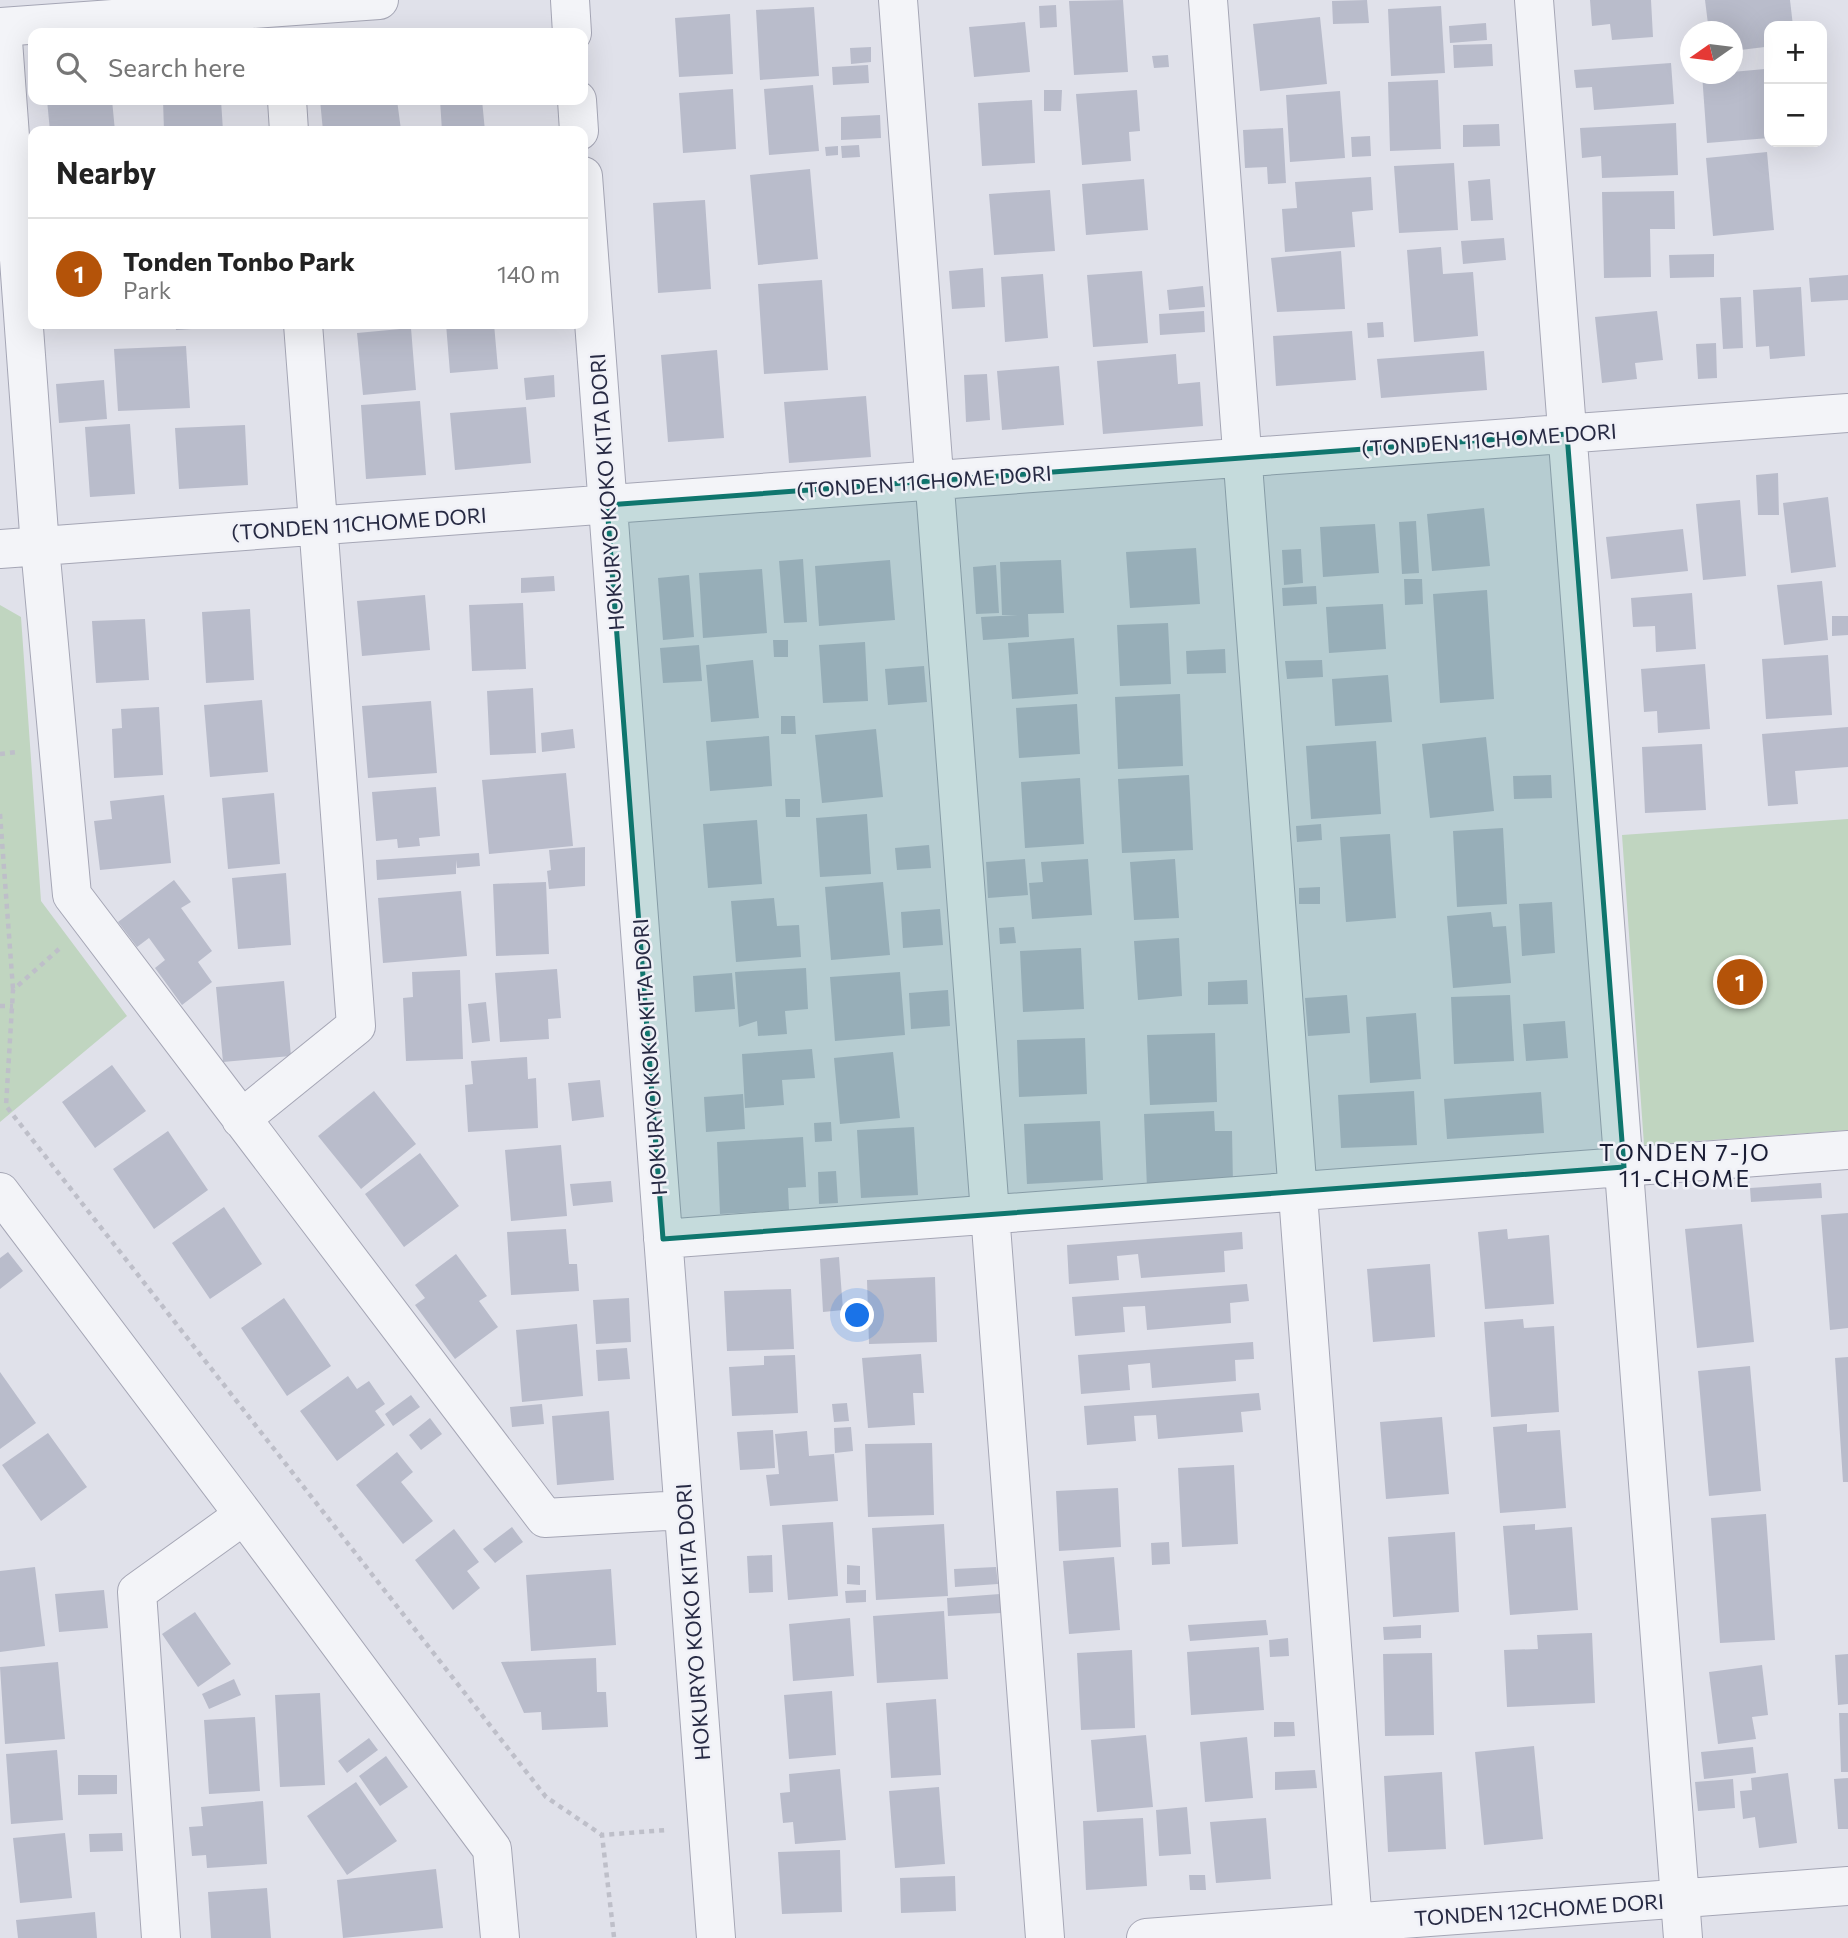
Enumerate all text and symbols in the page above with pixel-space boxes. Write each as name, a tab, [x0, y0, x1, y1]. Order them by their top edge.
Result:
north arrow	[1680, 21, 1743, 84]
map controls	[1764, 21, 1827, 147]
button: +	[1764, 21, 1827, 84]
search box	[28, 28, 588, 105]
icon: search	[52, 48, 90, 86]
text: Search here	[108, 51, 246, 82]
button: −	[1764, 84, 1827, 147]
text: Nearby	[56, 153, 156, 190]
text: Tonden Tonbo Park	[123, 245, 355, 276]
text: 1	[74, 260, 84, 288]
text: 140 m	[497, 260, 560, 288]
text: Park	[123, 276, 171, 304]
street label: HOKURYO KOKO KITA DORI	[584, 353, 628, 631]
street label: (TONDEN 11CHOME DORI	[1361, 418, 1617, 460]
street label: (TONDEN 11CHOME DORI	[796, 460, 1052, 502]
street label: (TONDEN 11CHOME DORI	[231, 502, 487, 544]
street label: HOKURYO KOKO KITA DORI	[627, 918, 671, 1196]
pin: 1	[1717, 956, 1763, 1008]
district label: TONDEN 7-JO 11-CHOME	[1599, 1138, 1771, 1192]
your location	[840, 1298, 874, 1332]
street label: HOKURYO KOKO KITA DORI	[670, 1483, 714, 1761]
street label: TONDEN 12CHOME DORI	[1413, 1888, 1665, 1930]

